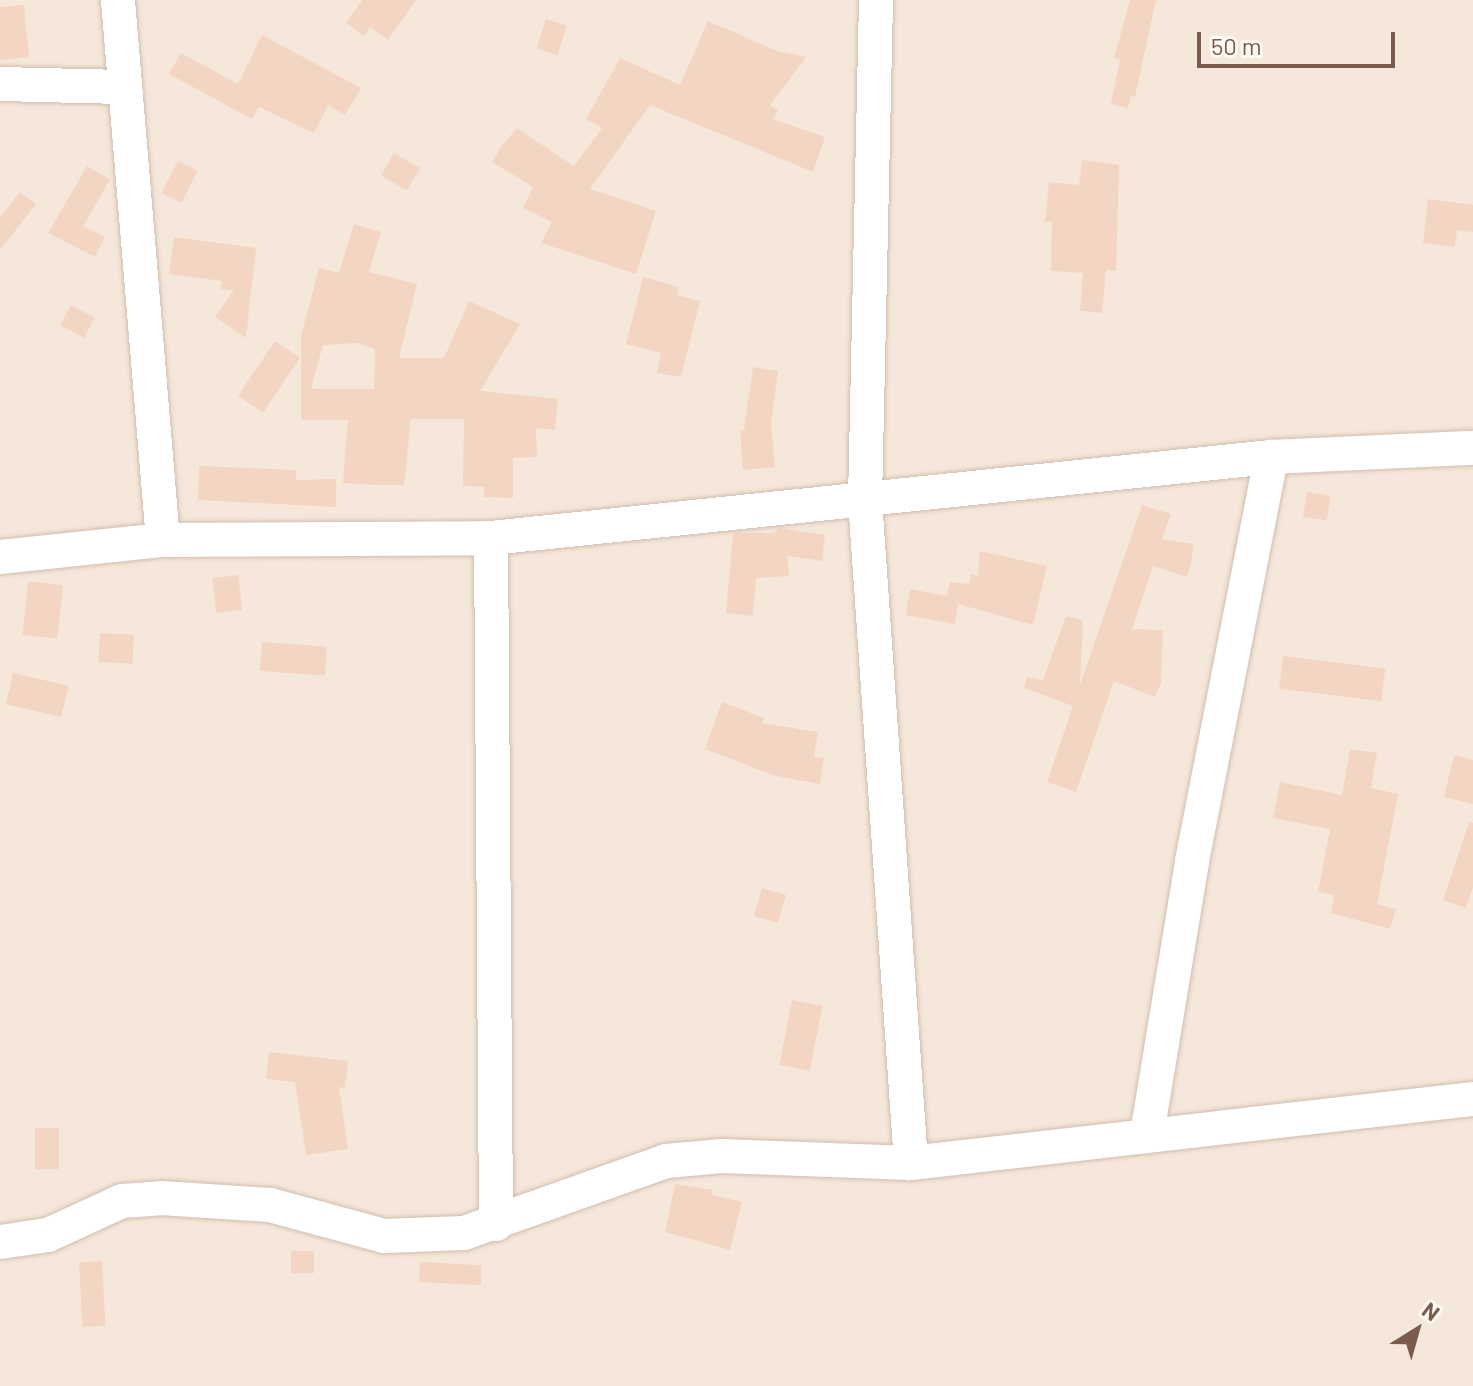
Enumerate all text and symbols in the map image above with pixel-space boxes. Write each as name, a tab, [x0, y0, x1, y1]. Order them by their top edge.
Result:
scale bar	[1201, 16, 1399, 66]
text: 50 m	[1211, 31, 1262, 60]
north arrow	[1377, 1290, 1457, 1370]
text: N	[1418, 1296, 1445, 1326]

